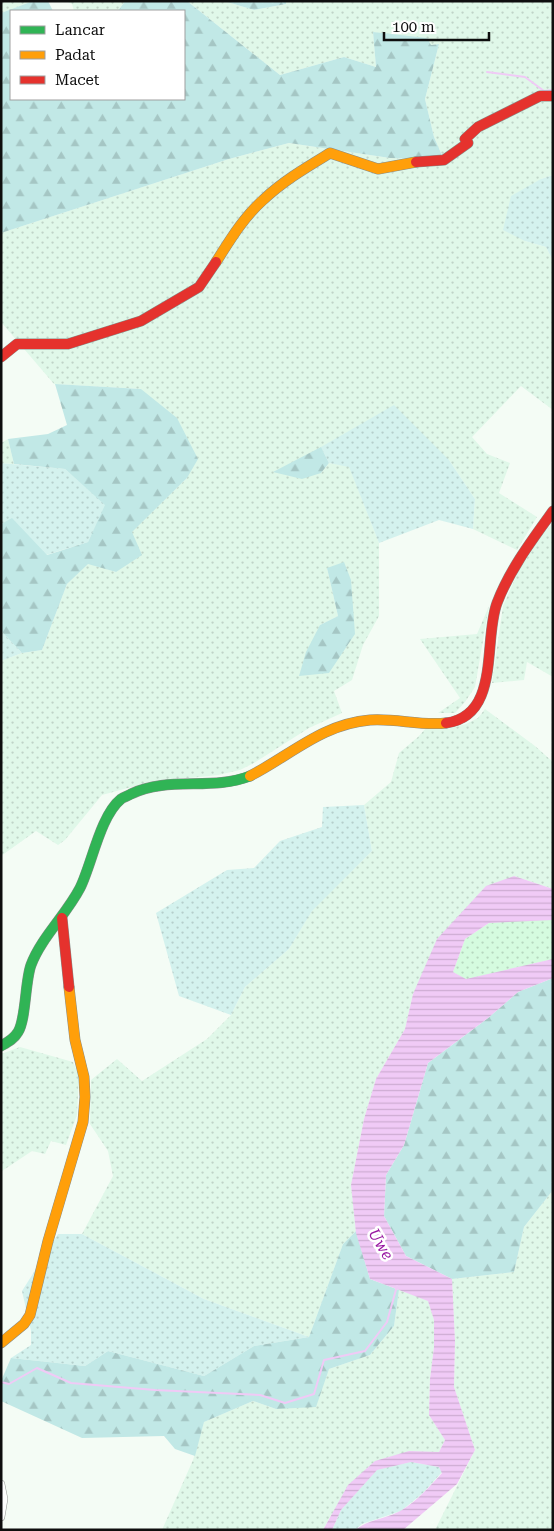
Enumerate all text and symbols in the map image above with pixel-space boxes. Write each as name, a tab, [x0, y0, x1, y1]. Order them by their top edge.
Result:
legend	[10, 10, 185, 100]
scale bar	[384, 10, 489, 42]
text: 100 m	[392, 18, 435, 36]
text: Lancar	[55, 21, 105, 39]
text: Padat	[55, 46, 96, 64]
text: Macet	[55, 71, 100, 89]
water label: Uwe	[364, 1225, 398, 1263]

